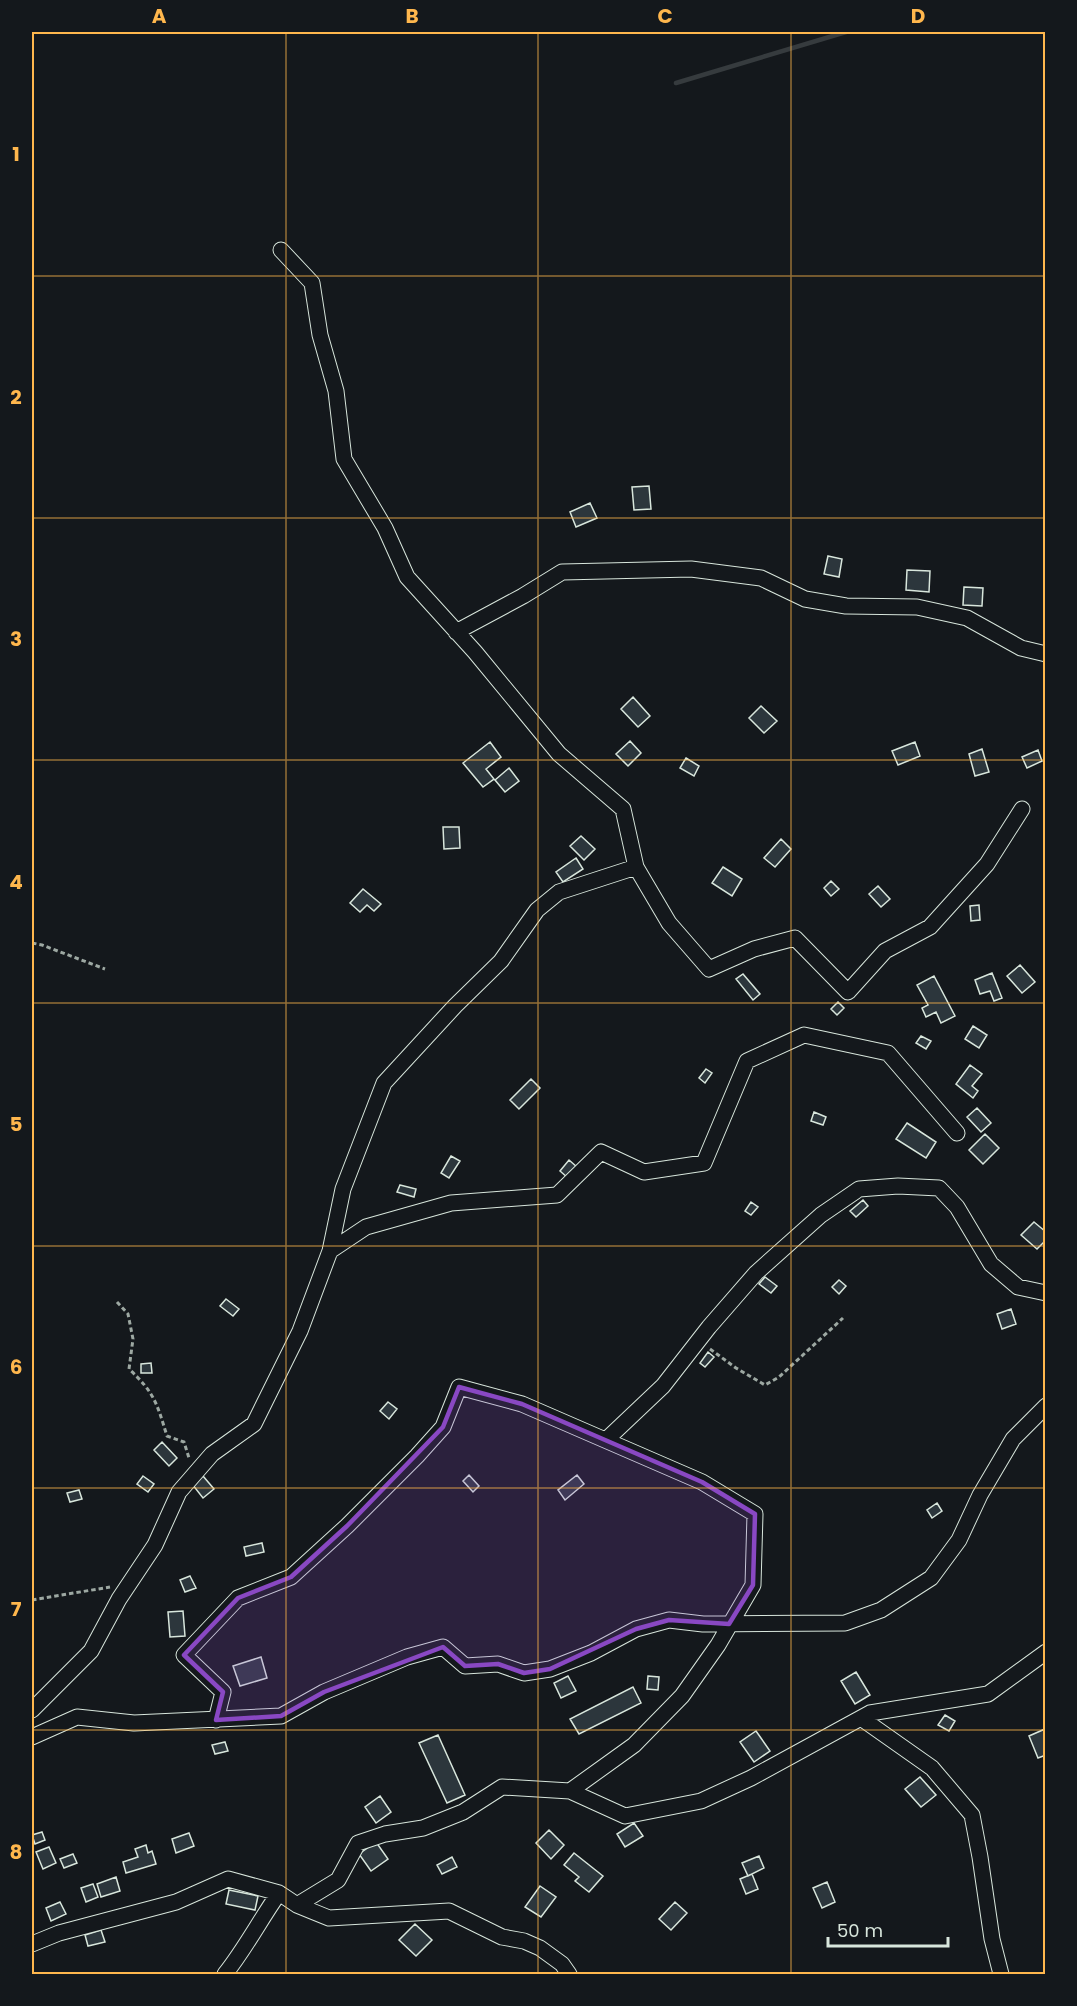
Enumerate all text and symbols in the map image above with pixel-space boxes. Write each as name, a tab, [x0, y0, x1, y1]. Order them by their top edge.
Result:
text: A	[152, 2, 167, 30]
text: B	[405, 2, 419, 30]
text: C	[657, 2, 673, 30]
text: D	[911, 2, 925, 30]
text: 1	[12, 140, 20, 168]
text: 2	[10, 383, 22, 411]
text: 3	[10, 625, 22, 653]
text: 4	[9, 868, 23, 896]
text: 5	[10, 1110, 23, 1138]
text: 6	[10, 1353, 22, 1381]
text: 7	[11, 1595, 22, 1623]
text: 8	[10, 1838, 22, 1866]
scale bar	[828, 1910, 948, 1948]
text: 50 m	[837, 1918, 883, 1943]

